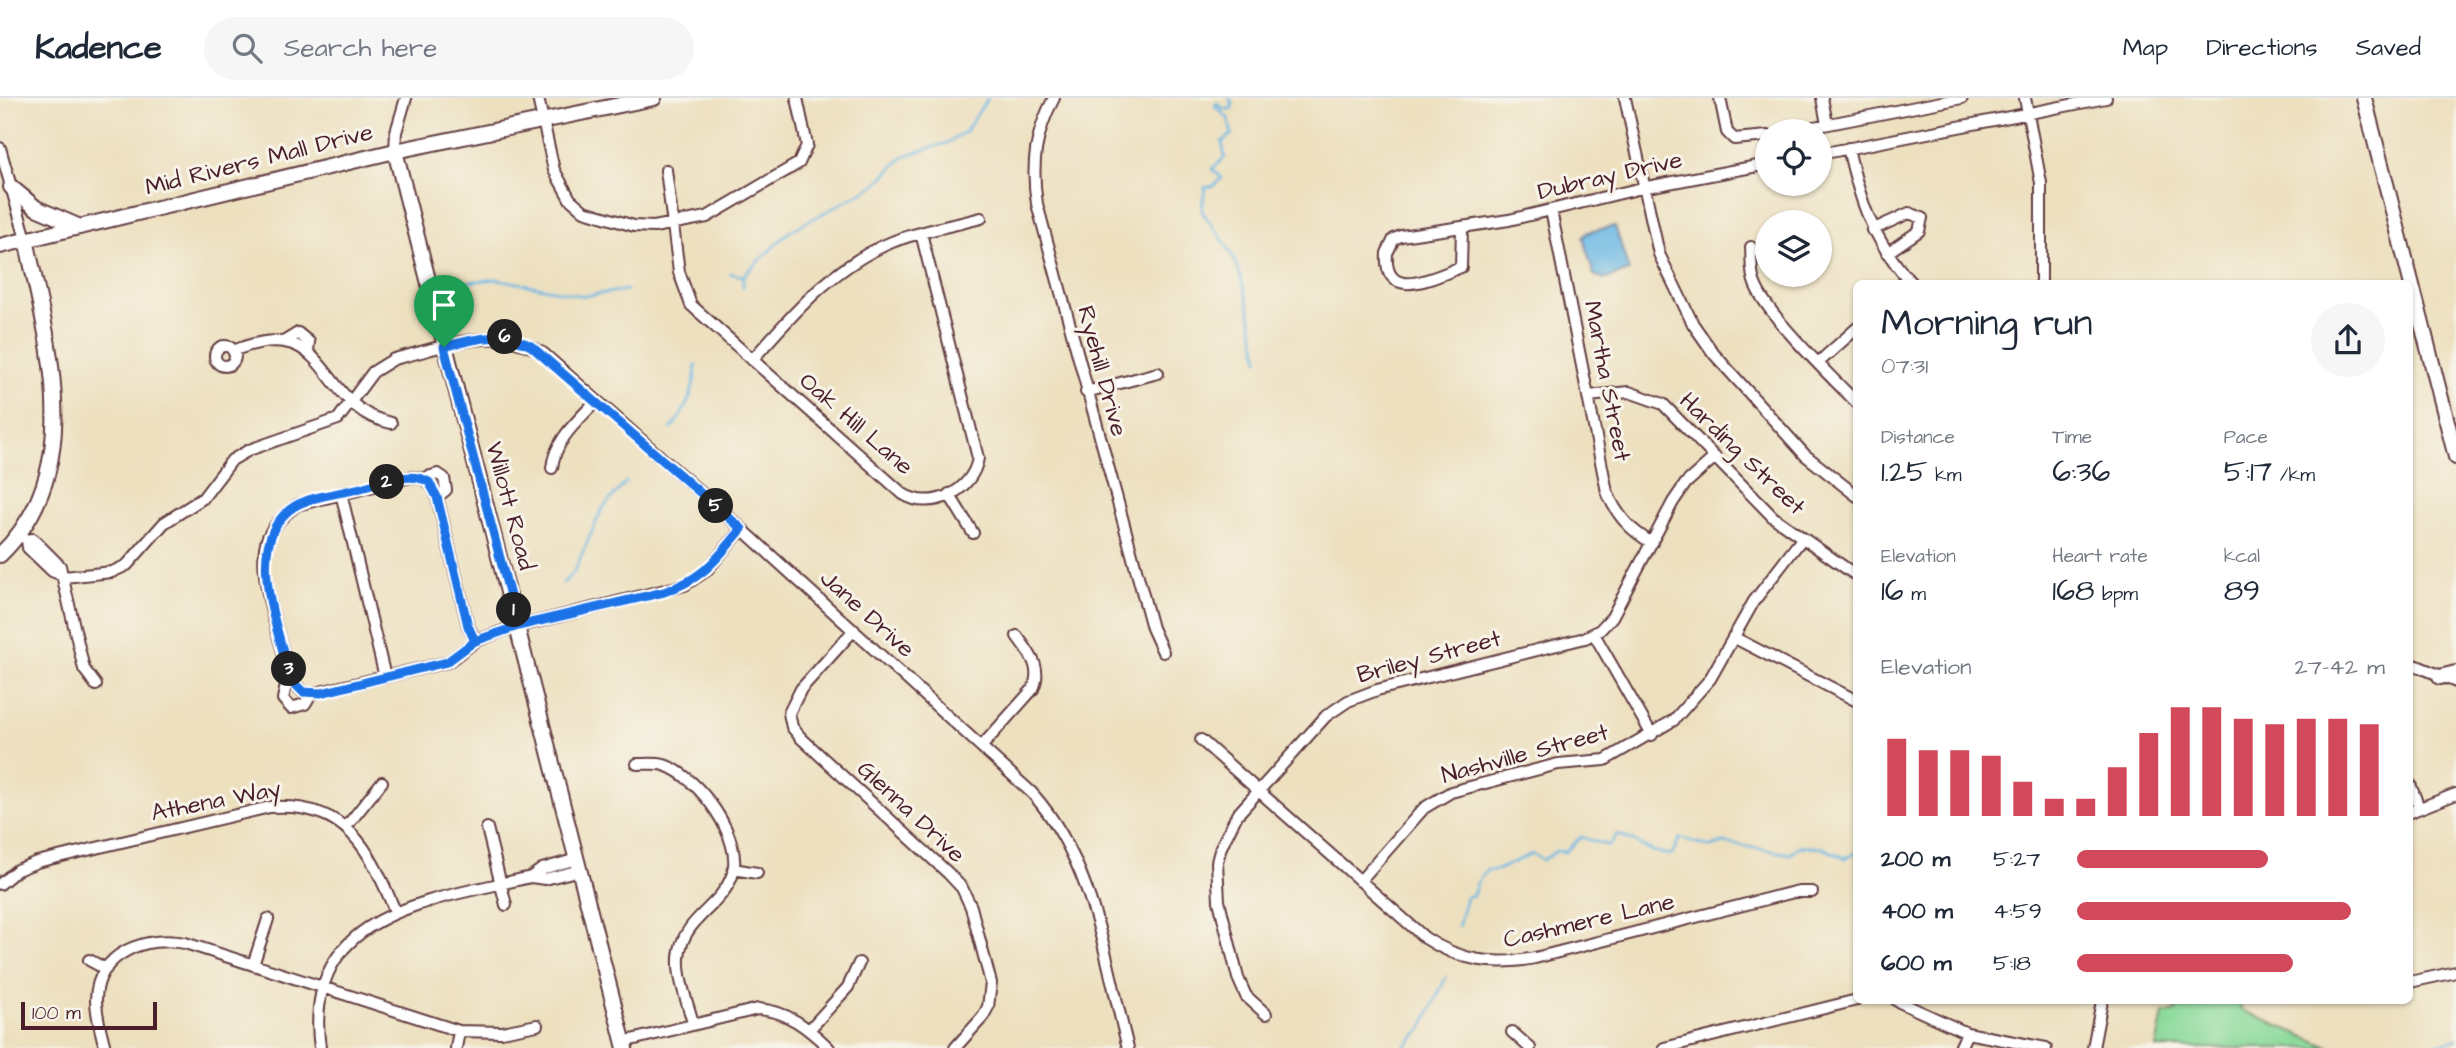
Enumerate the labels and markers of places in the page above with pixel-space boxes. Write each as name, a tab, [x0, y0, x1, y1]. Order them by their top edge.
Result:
pin	[414, 275, 474, 347]
pin: 6	[488, 320, 522, 354]
pin: 2	[370, 464, 404, 500]
pin: 5	[698, 488, 734, 524]
pin: 1	[496, 592, 532, 628]
pin: 3	[272, 652, 306, 686]

